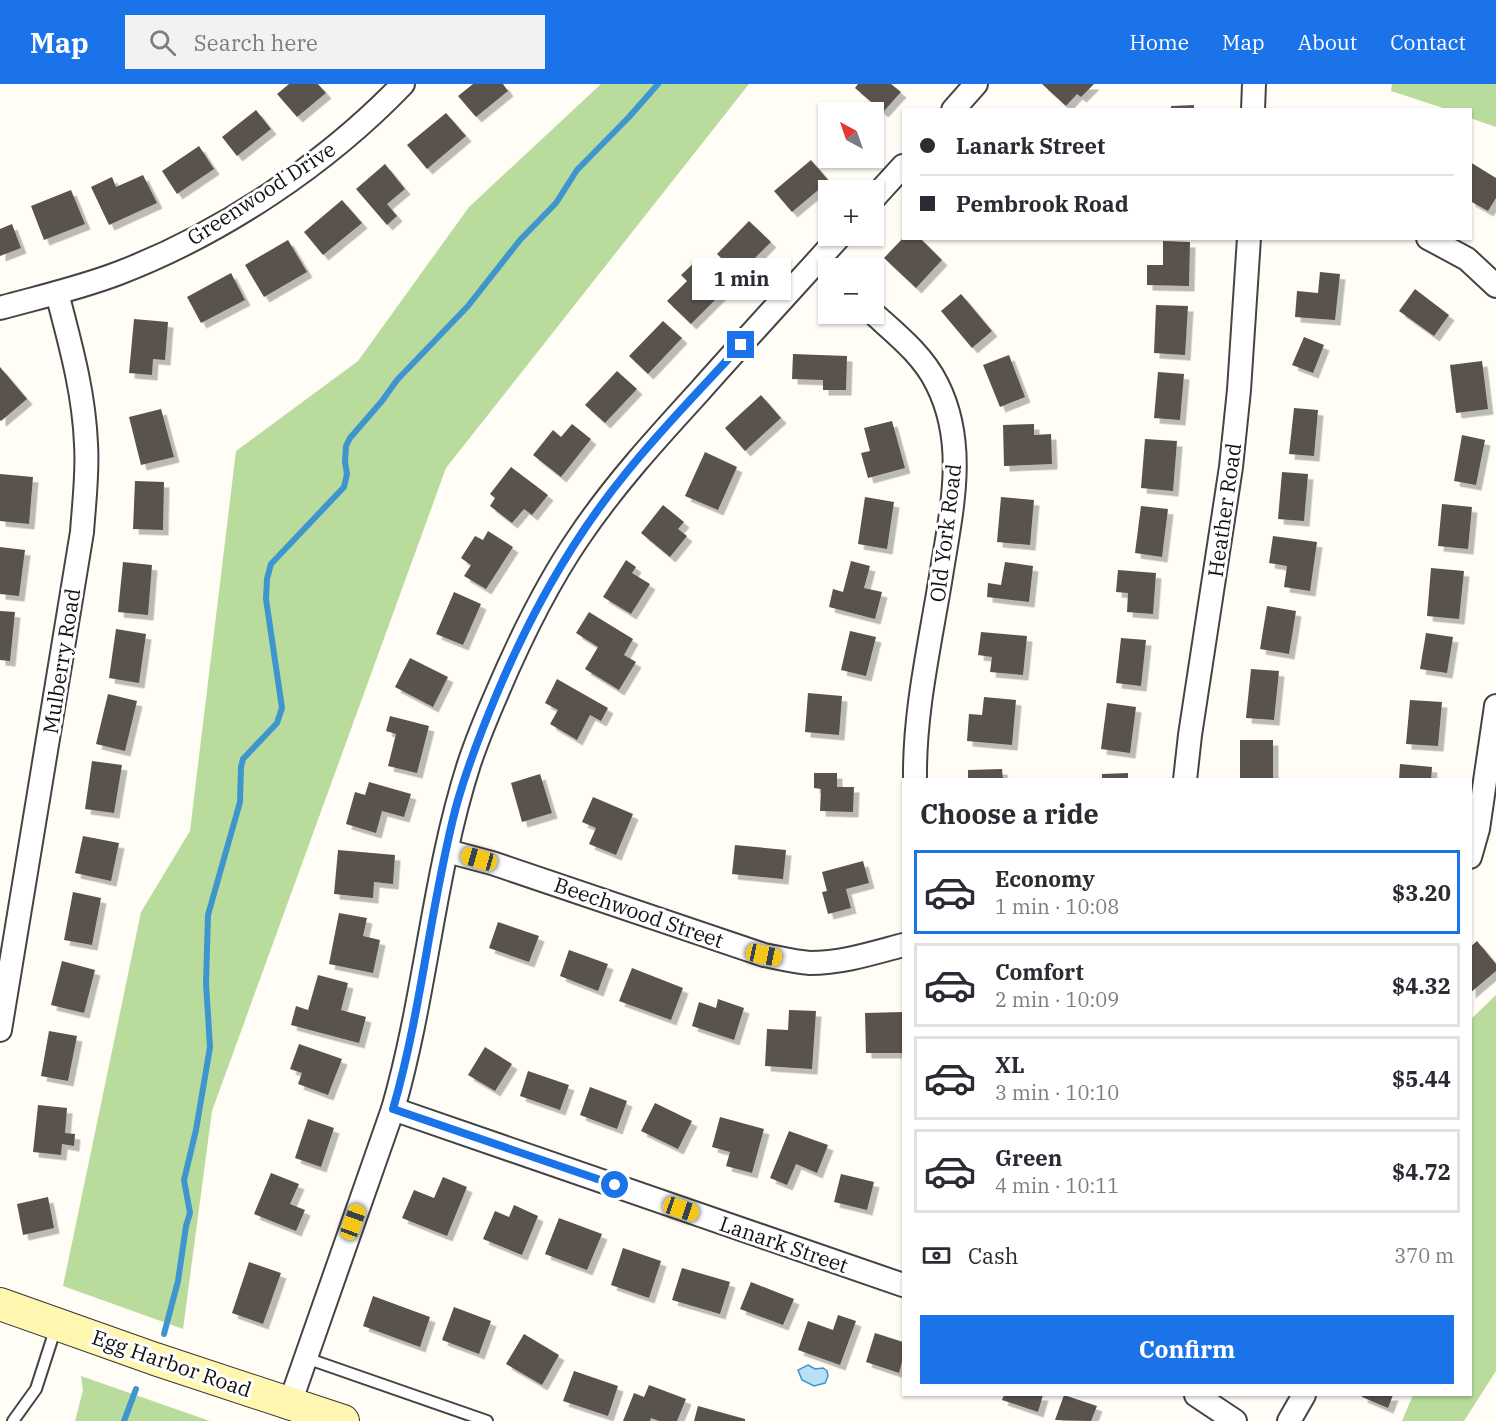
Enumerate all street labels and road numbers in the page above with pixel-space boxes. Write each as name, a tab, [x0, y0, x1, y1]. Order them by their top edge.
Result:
street label: Greenwood Drive	[182, 135, 340, 251]
street label: Heather Road	[1201, 441, 1247, 579]
street label: Old York Road	[923, 462, 967, 604]
street label: Mulberry Road	[36, 586, 86, 736]
street label: Beechwood Street	[551, 870, 727, 954]
street label: Lanark Street	[716, 1209, 852, 1279]
street label: Egg Harbor Road	[88, 1323, 256, 1404]

